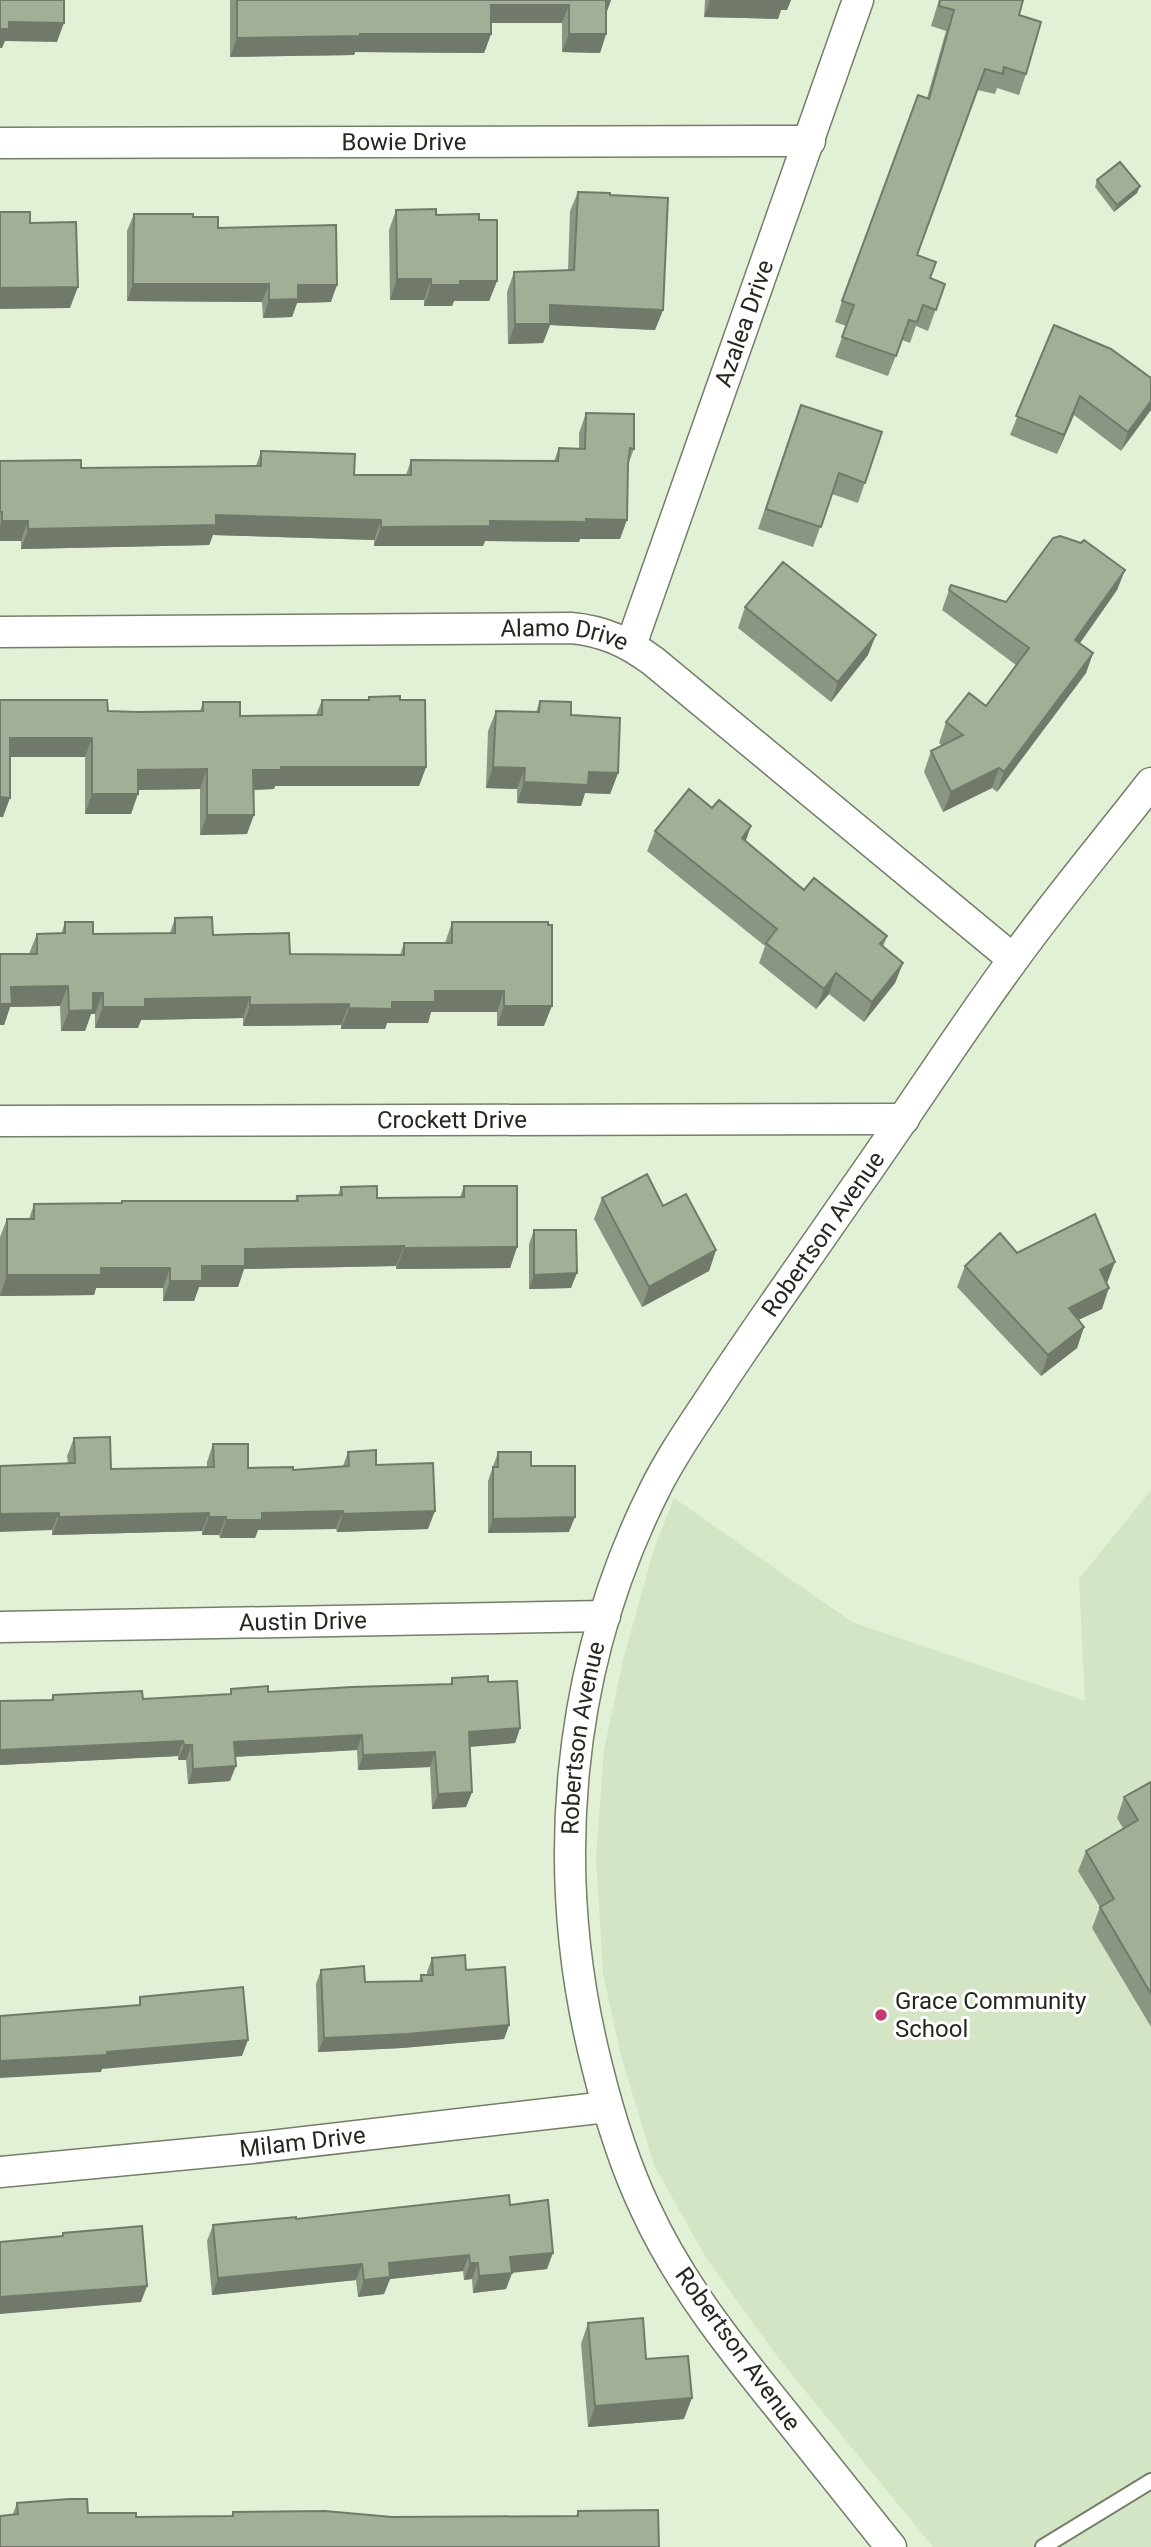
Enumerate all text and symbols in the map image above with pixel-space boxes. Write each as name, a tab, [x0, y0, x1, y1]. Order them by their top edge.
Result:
street label: Bowie Drive	[341, 128, 467, 156]
street label: Azalea Drive	[709, 256, 779, 390]
street label: Alamo Drive	[500, 614, 633, 657]
street label: Crockett Drive	[377, 1106, 527, 1134]
street label: Robertson Avenue	[756, 1146, 891, 1322]
street label: Austin Drive	[239, 1606, 367, 1637]
street label: Robertson Avenue	[556, 1639, 611, 1835]
place label: Grace Community School	[895, 1987, 1087, 2043]
marker: Grace Community School	[873, 2007, 889, 2023]
street label: Milam Drive	[238, 2121, 367, 2163]
street label: Robertson Avenue	[669, 2262, 807, 2436]

